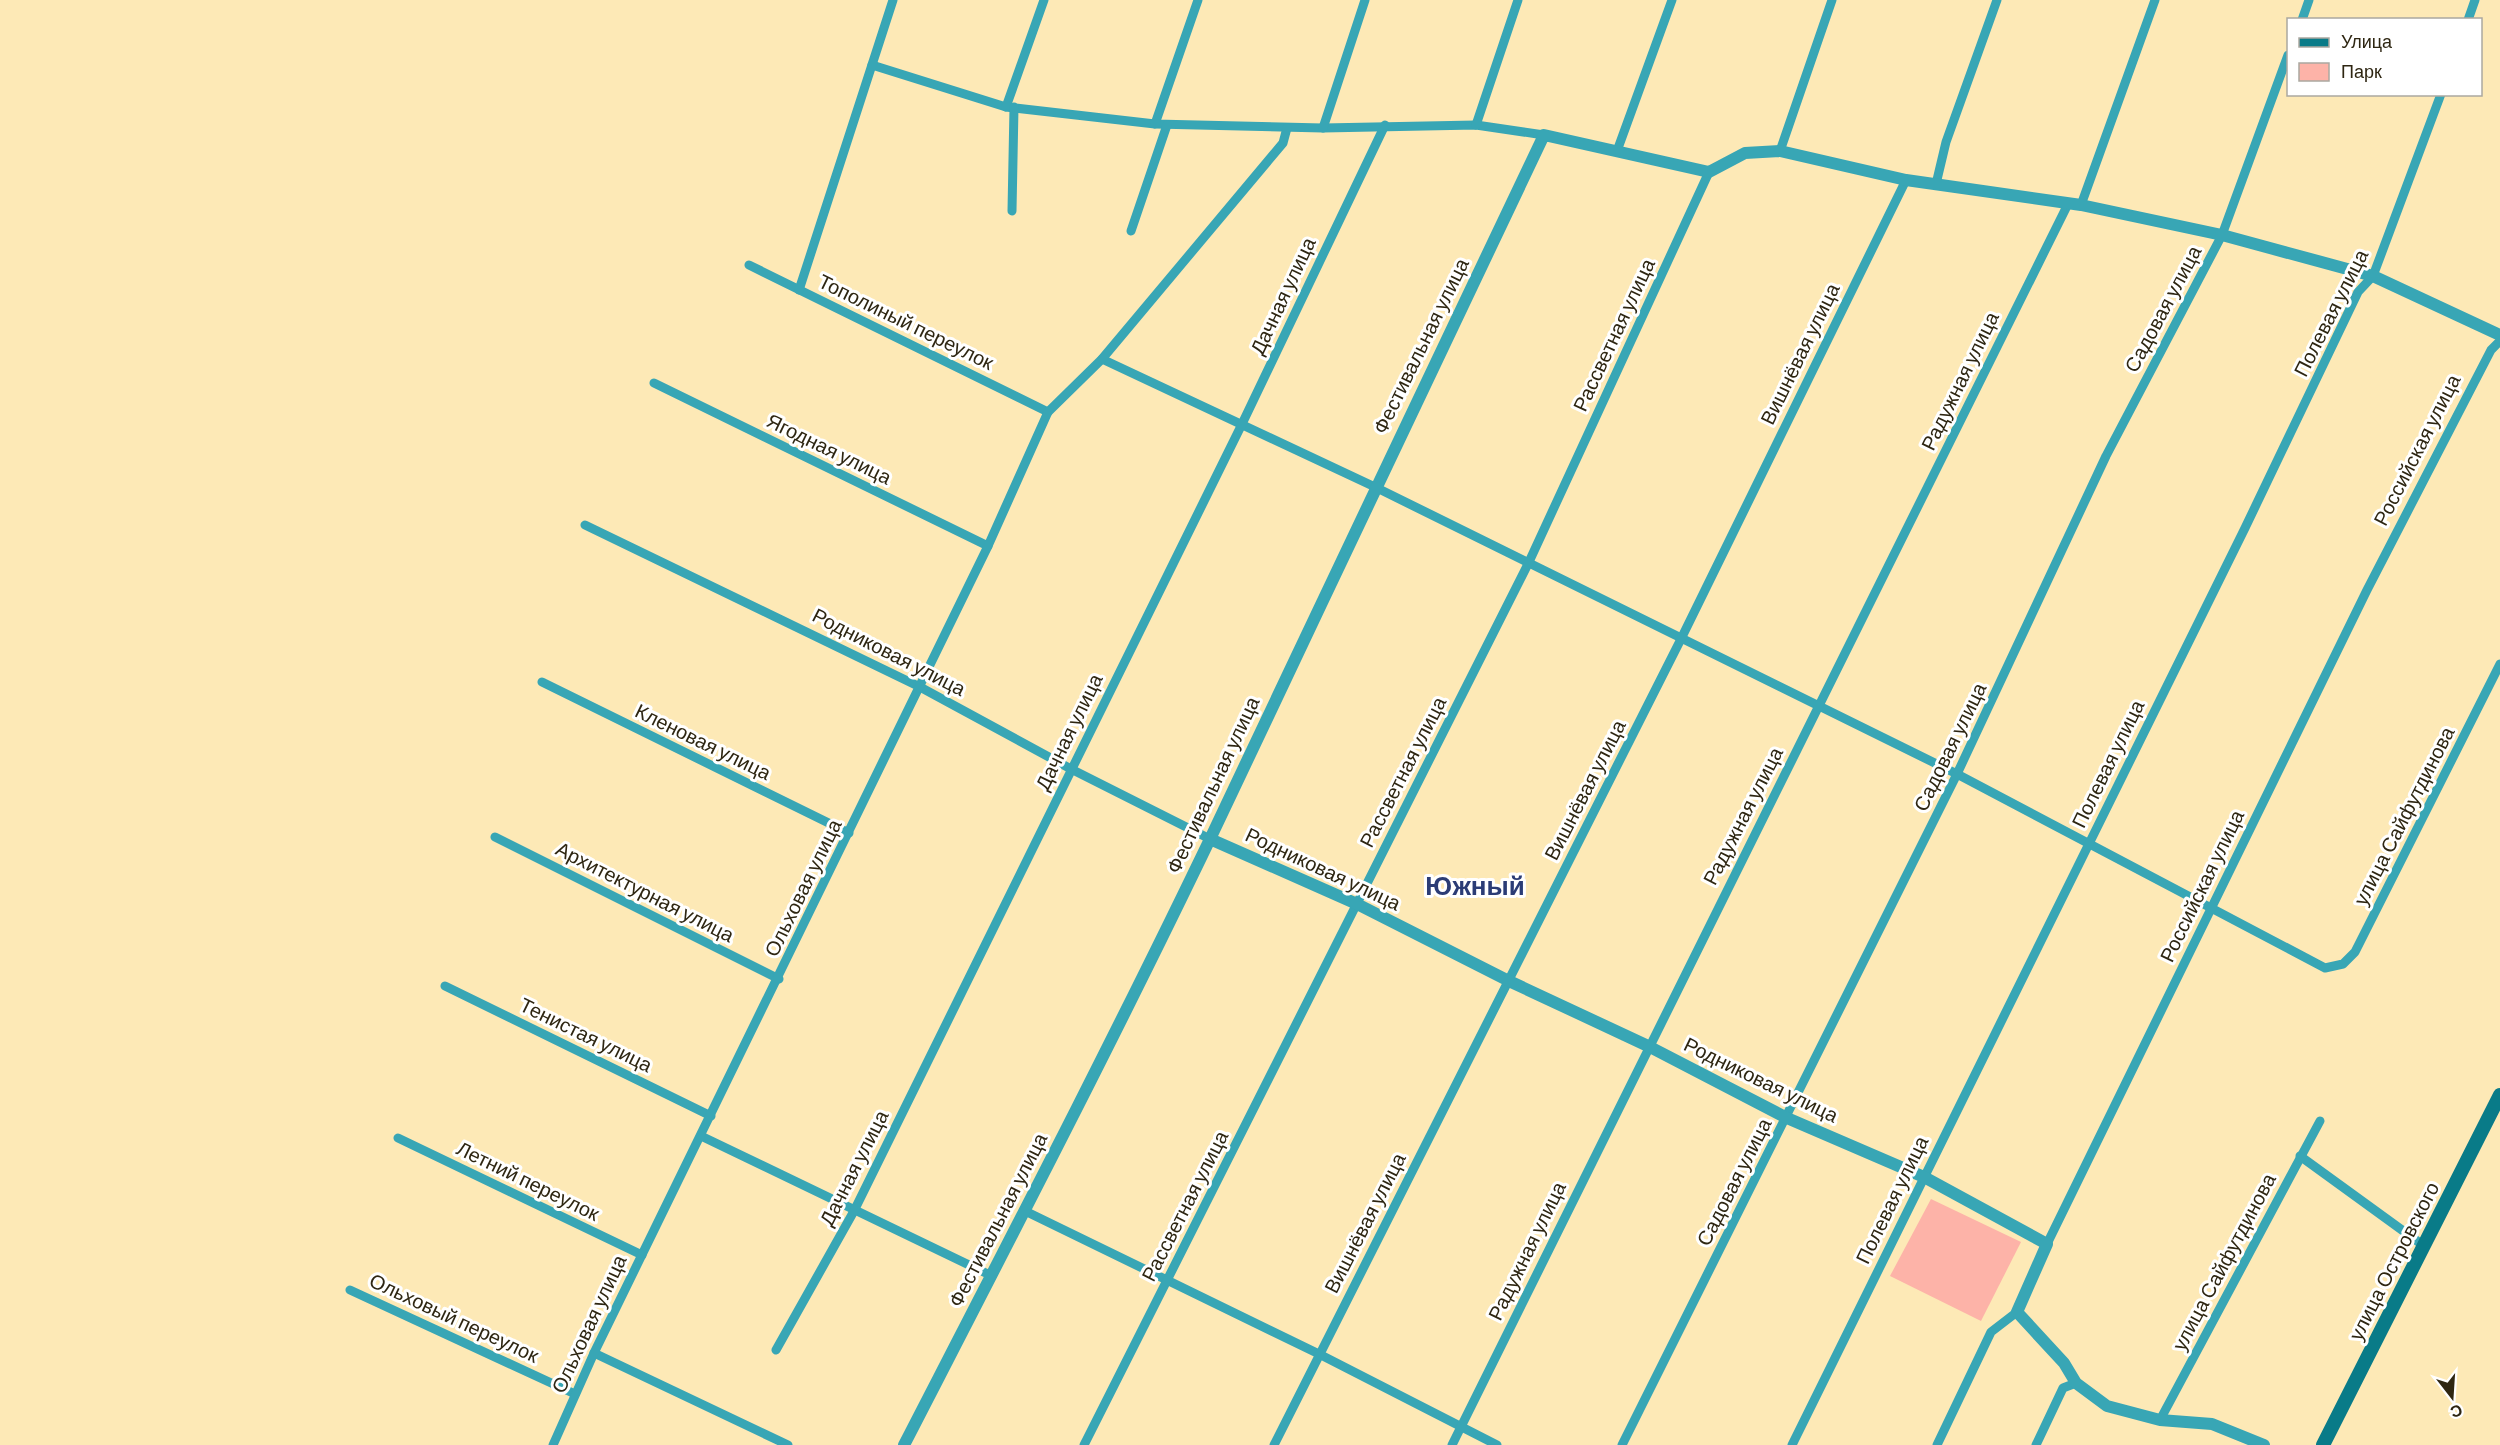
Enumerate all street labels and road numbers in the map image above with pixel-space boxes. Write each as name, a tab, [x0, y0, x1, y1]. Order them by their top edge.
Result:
street label: Дачная улица	[1244, 232, 1320, 358]
street label: Садовая улица	[2119, 240, 2206, 376]
street label: Полевая улица	[2288, 244, 2373, 380]
street label: Фестивальная улица	[1367, 253, 1473, 437]
street label: Рассветная улица	[1567, 254, 1659, 415]
street label: Тополиный переулок	[815, 268, 998, 374]
street label: Вишнёвая улица	[1755, 278, 1844, 428]
street label: Радужная улица	[1915, 307, 2003, 454]
street label: Российская улица	[2368, 369, 2465, 529]
street label: Ягодная улица	[763, 408, 896, 489]
street label: Родниковая улица	[809, 602, 971, 700]
street label: Дачная улица	[1030, 669, 1107, 794]
street label: Садовая улица	[1908, 678, 1991, 815]
street label: Рассветная улица	[1354, 691, 1451, 851]
street label: Фестивальная улица	[1161, 692, 1264, 877]
street label: Полевая улица	[2066, 695, 2149, 831]
street label: Кленовая улица	[632, 698, 776, 785]
street label: Вишнёвая улица	[1538, 715, 1630, 864]
street label: улица Сайфутдинова	[2348, 721, 2459, 909]
street label: Радужная улица	[1697, 742, 1787, 888]
street label: Российская улица	[2154, 805, 2249, 965]
street label: Ольховая улица	[759, 814, 846, 960]
street label: Родниковая улица	[1242, 822, 1406, 915]
street label: Архитектурная улица	[552, 836, 739, 947]
street label: Тенистая улица	[516, 992, 657, 1077]
street label: Родниковая улица	[1680, 1031, 1843, 1127]
street label: Дачная улица	[814, 1105, 893, 1229]
street label: Садовая улица	[1691, 1113, 1776, 1249]
street label: Рассветная улица	[1136, 1125, 1233, 1285]
street label: Фестивальная улица	[943, 1128, 1052, 1311]
street label: Полевая улица	[1850, 1131, 1933, 1267]
street label: Летний переулок	[453, 1135, 604, 1225]
street label: Вишнёвая улица	[1318, 1148, 1410, 1297]
street label: улица Сайфутдинова	[2166, 1168, 2280, 1354]
street label: Радужная улица	[1482, 1177, 1570, 1324]
street label: улица Островского	[2343, 1177, 2443, 1344]
street label: Ольховая улица	[546, 1250, 631, 1396]
street label: Ольховый переулок	[366, 1267, 543, 1367]

